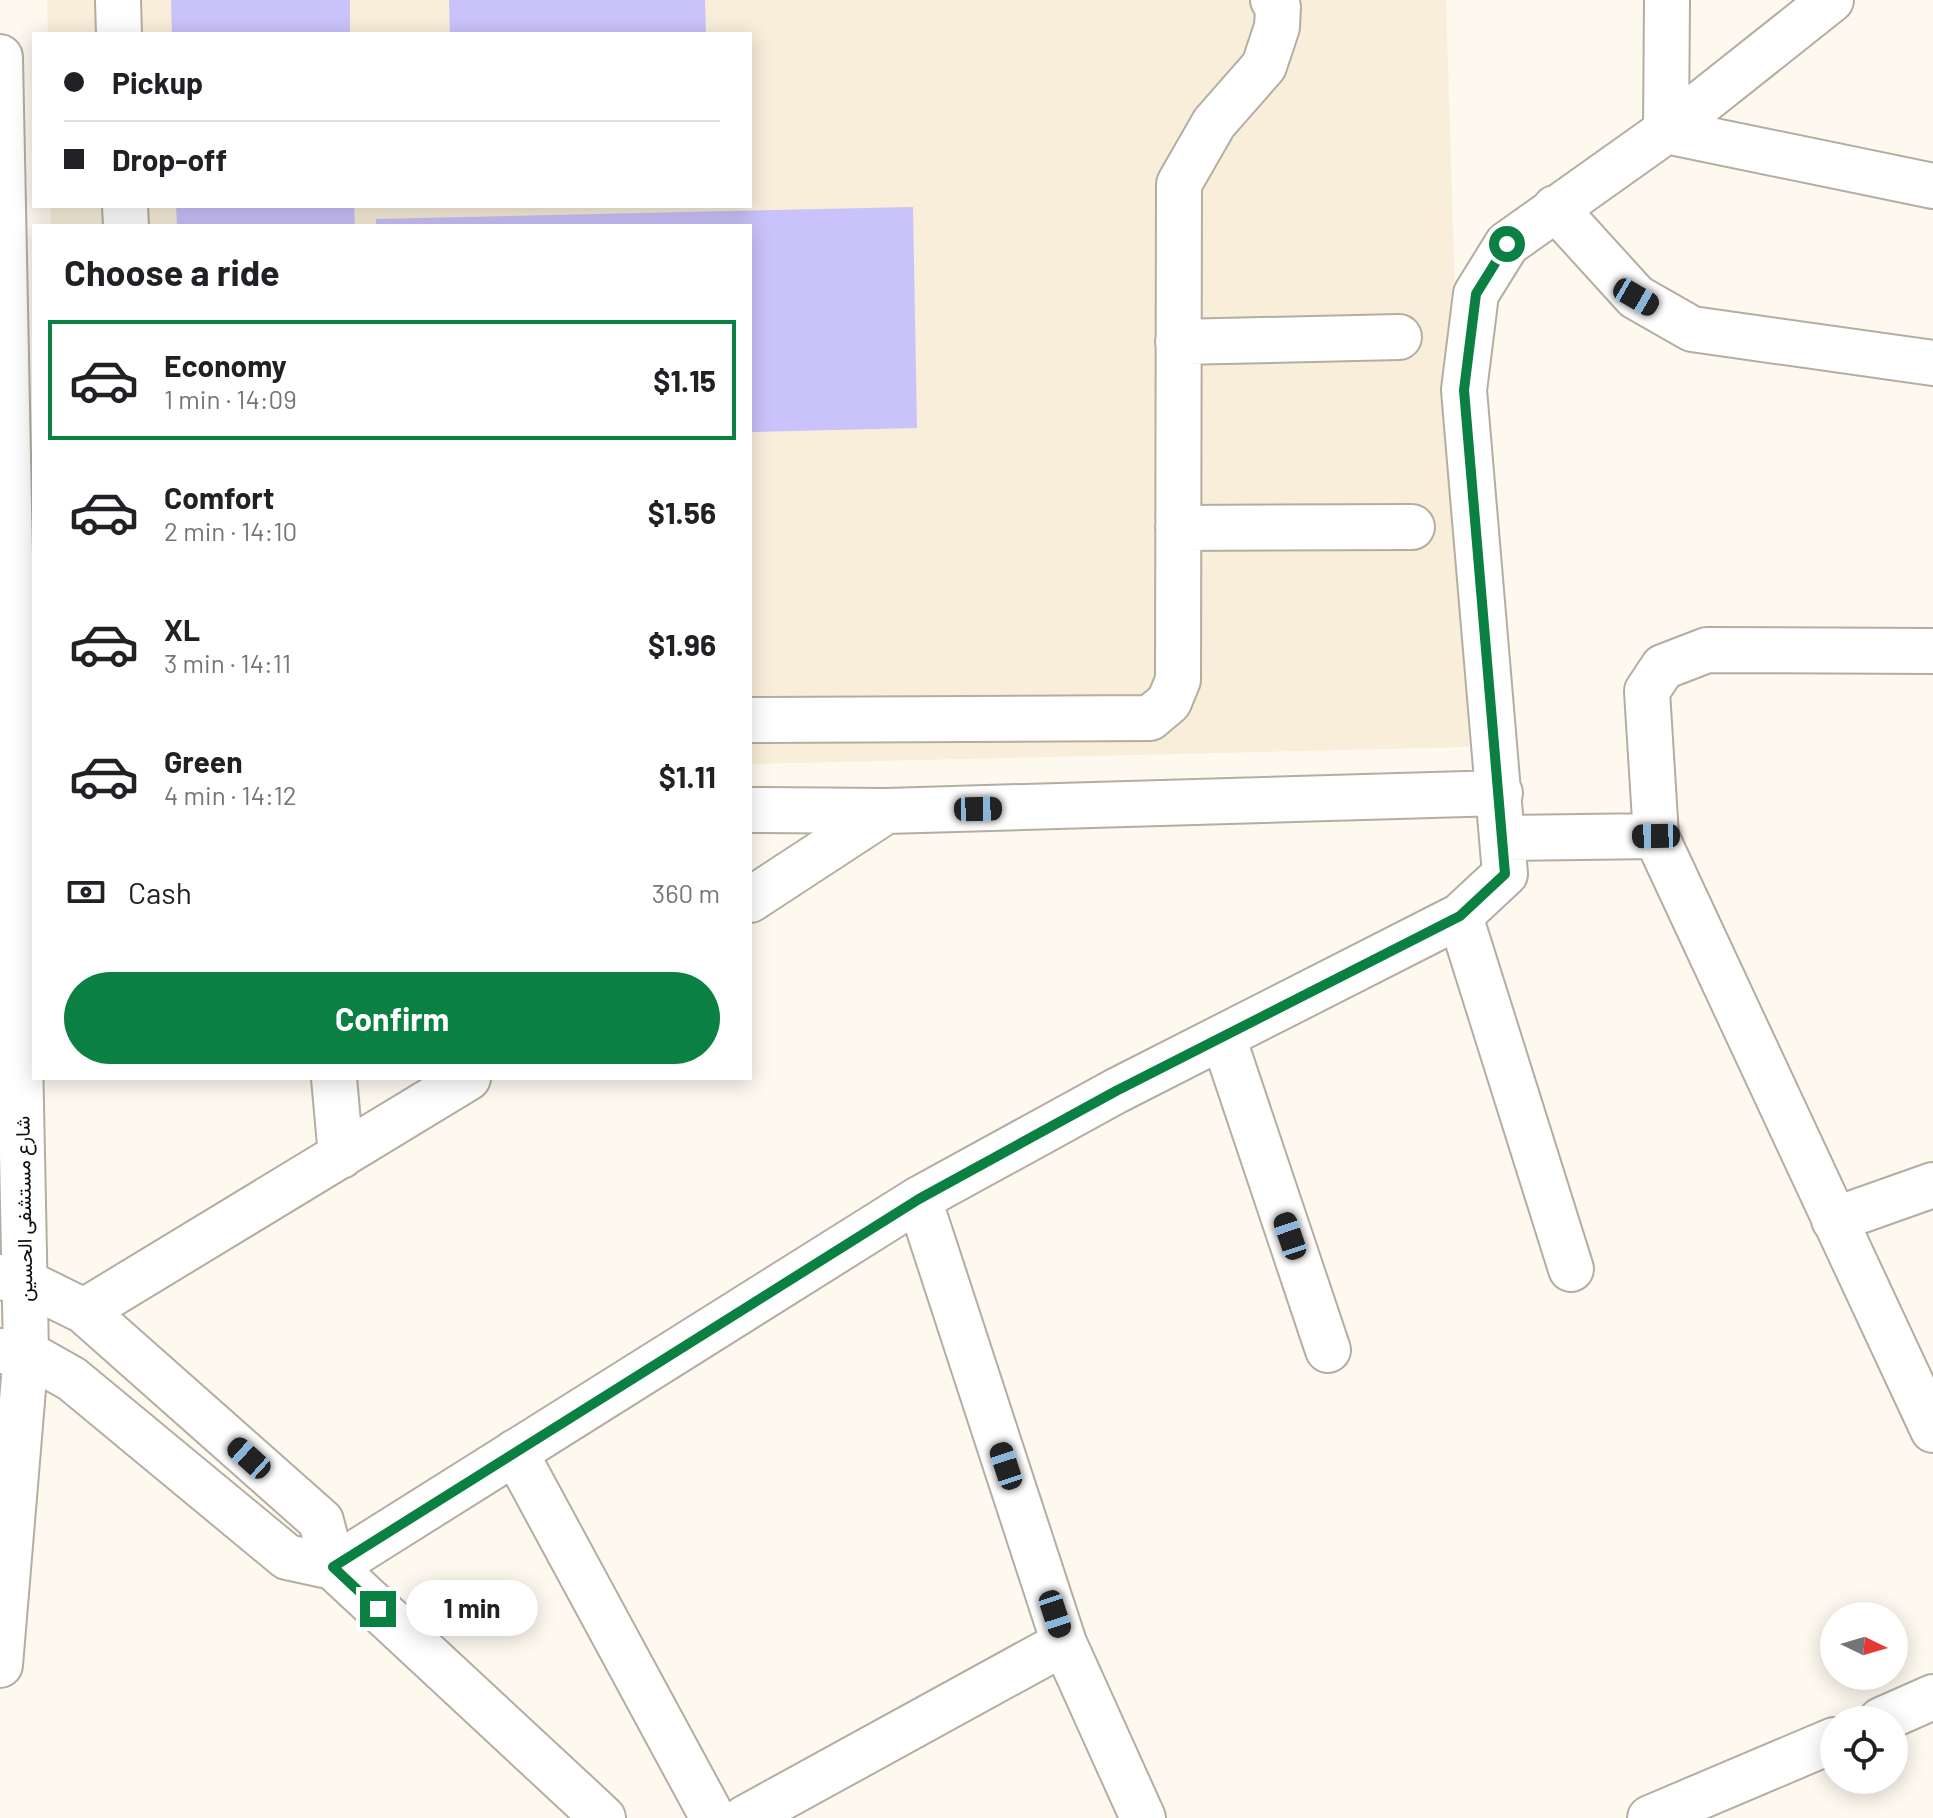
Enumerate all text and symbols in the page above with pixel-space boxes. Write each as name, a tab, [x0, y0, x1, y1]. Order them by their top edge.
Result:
text: Pickup	[112, 64, 203, 100]
text: Drop-off	[112, 141, 227, 177]
route start	[1489, 226, 1525, 262]
text: Choose a ride	[64, 250, 280, 293]
car	[1609, 275, 1663, 319]
icon: car	[68, 344, 140, 416]
text: Economy	[164, 347, 287, 383]
text: $1.15	[653, 362, 716, 398]
text: 1 min · 14:09	[164, 383, 297, 414]
icon: car	[68, 476, 140, 548]
text: Comfort	[164, 479, 274, 515]
text: $1.56	[648, 494, 716, 530]
text: 2 min · 14:10	[164, 515, 297, 546]
icon: car	[68, 608, 140, 680]
text: XL	[164, 611, 200, 647]
text: $1.96	[648, 626, 716, 662]
text: 3 min · 14:11	[164, 647, 291, 678]
icon: car	[68, 740, 140, 812]
text: Green	[164, 743, 243, 779]
text: $1.11	[659, 758, 716, 794]
text: 4 min · 14:12	[164, 779, 297, 810]
car	[954, 797, 1002, 821]
car	[1632, 824, 1680, 848]
icon: cash	[64, 870, 108, 914]
text: Cash	[128, 874, 192, 910]
text: 360 m	[652, 877, 720, 908]
button: Confirm	[64, 972, 720, 1064]
street label: شارع مستشفى الحسين	[9, 1116, 40, 1302]
car	[1271, 1209, 1309, 1263]
car	[223, 1433, 275, 1483]
car	[987, 1439, 1025, 1493]
callout: 1 min	[406, 1581, 538, 1637]
car	[1036, 1587, 1074, 1641]
route end	[360, 1591, 396, 1627]
text: 1 min	[444, 1592, 500, 1623]
north arrow	[1820, 1602, 1908, 1690]
map controls	[1820, 1602, 1908, 1794]
button: locate	[1820, 1706, 1908, 1794]

